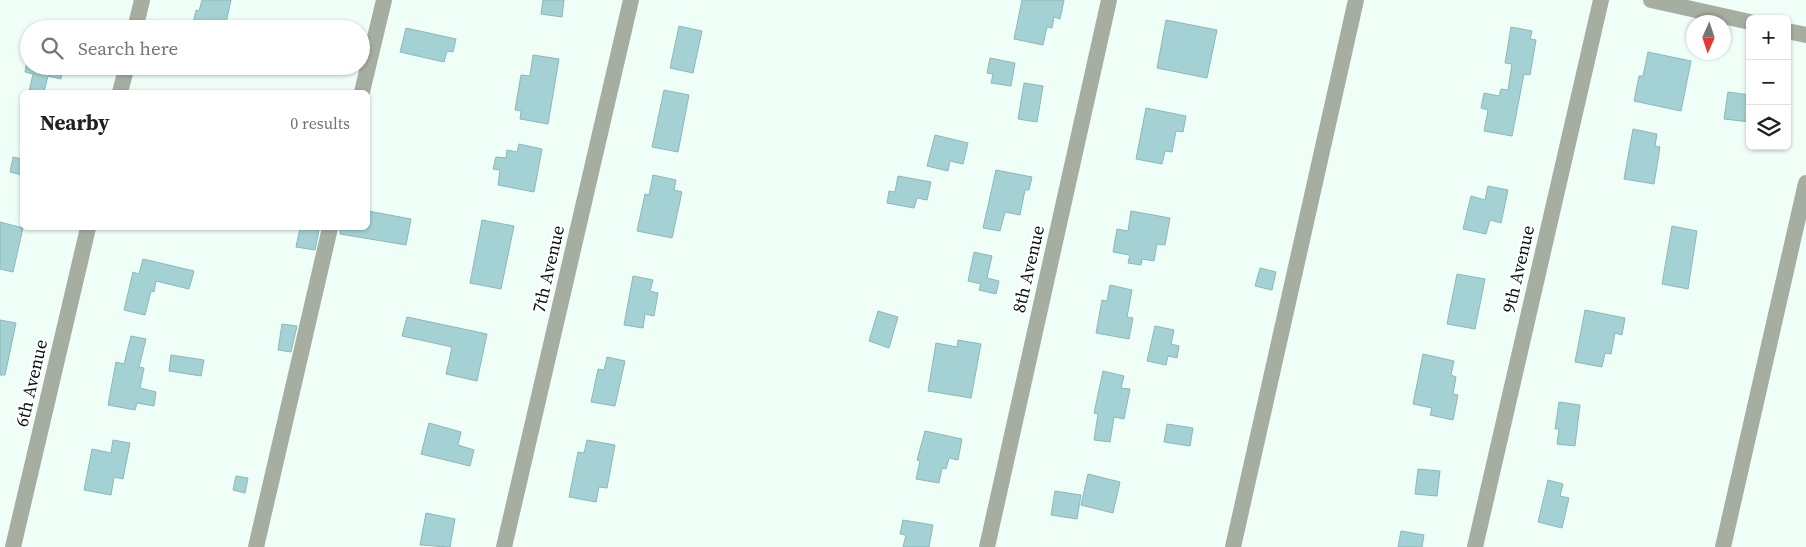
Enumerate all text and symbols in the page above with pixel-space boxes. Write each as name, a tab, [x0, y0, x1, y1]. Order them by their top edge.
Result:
north arrow	[1686, 15, 1731, 60]
map controls	[1746, 15, 1791, 150]
button: +	[1746, 15, 1791, 60]
search box	[20, 20, 370, 75]
icon: search	[38, 34, 66, 62]
text: Search here	[78, 35, 178, 61]
button: −	[1746, 60, 1791, 105]
button: layers	[1746, 105, 1791, 150]
text: Nearby	[40, 108, 110, 137]
text: 0 results	[290, 112, 350, 134]
street label: 7th Avenue	[526, 223, 570, 315]
street label: 8th Avenue	[1006, 223, 1050, 315]
street label: 9th Avenue	[1496, 223, 1540, 315]
street label: 6th Avenue	[9, 337, 53, 429]

